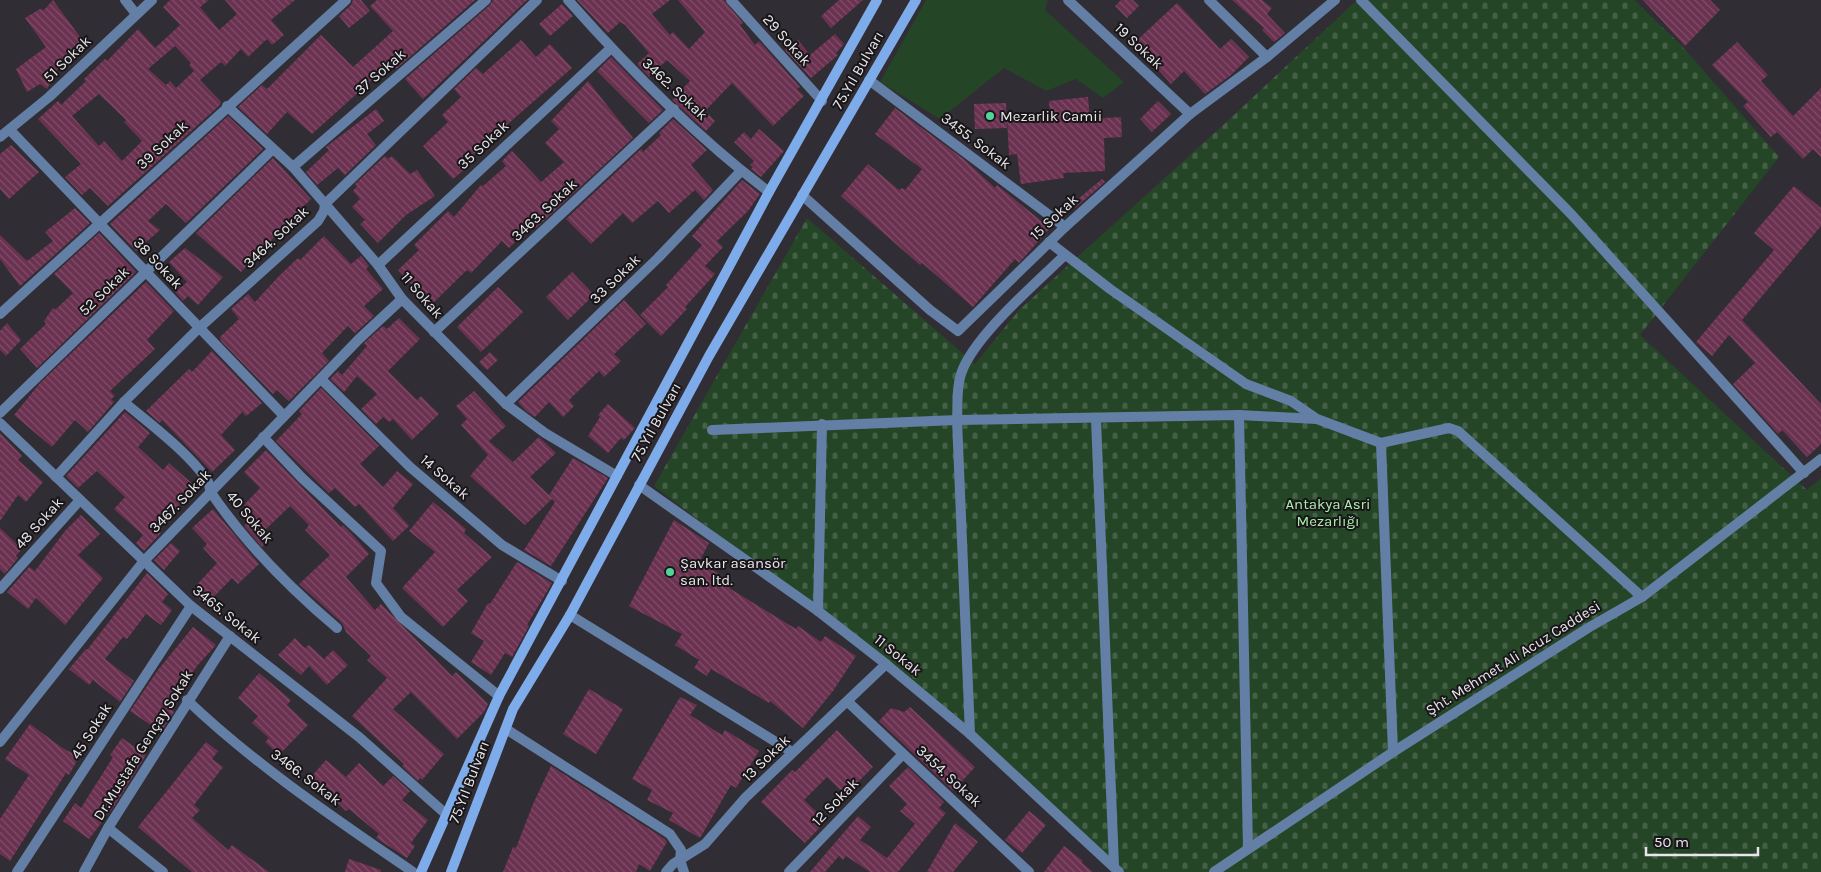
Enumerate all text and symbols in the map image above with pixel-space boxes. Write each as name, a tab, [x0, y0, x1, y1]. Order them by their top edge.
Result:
street label: 29 Sokak	[759, 10, 815, 70]
street label: 19 Sokak	[1111, 19, 1167, 73]
street label: 75.Yıl Bulvarı	[828, 28, 888, 112]
street label: 51 Sokak	[39, 32, 95, 86]
street label: 37 Sokak	[351, 45, 409, 99]
street label: 3462. Sokak	[638, 54, 712, 124]
place label: Mezarlik Camii	[1000, 107, 1102, 125]
street label: 3455. Sokak	[938, 109, 1014, 173]
marker: Mezarlik Camii	[984, 110, 996, 122]
street label: 39 Sokak	[133, 117, 191, 173]
street label: 35 Sokak	[454, 117, 512, 173]
street label: 3463. Sokak	[507, 175, 581, 245]
street label: 15 Sokak	[1026, 190, 1082, 244]
street label: 3464. Sokak	[240, 202, 312, 272]
street label: 38 Sokak	[130, 233, 186, 293]
street label: 33 Sokak	[586, 250, 644, 308]
street label: 52 Sokak	[75, 263, 133, 319]
street label: 11 Sokak	[397, 268, 447, 322]
street label: 75.Yıl Bulvarı	[627, 380, 685, 464]
street label: 14 Sokak	[417, 451, 473, 503]
street label: 3467. Sokak	[145, 465, 215, 537]
street label: 40 Sokak	[223, 487, 277, 547]
street label: 48 Sokak	[11, 493, 67, 553]
park label: Antakya Asri Mezarlığı	[1286, 495, 1370, 530]
place label: Şavkar asansör san. ltd.	[680, 554, 786, 589]
marker: Şavkar asansör san. ltd.	[664, 566, 676, 578]
street label: 3465. Sokak	[189, 581, 265, 647]
street label: Şht. Mehmet Ali Acuz Caddesi	[1422, 597, 1604, 719]
street label: 11 Sokak	[871, 630, 925, 680]
street label: Dr.Mustafa Gençay Sokak	[89, 666, 197, 824]
street label: 45 Sokak	[67, 700, 115, 762]
street label: 13 Sokak	[738, 731, 794, 785]
street label: 75.Yıl Bulvarı	[445, 738, 493, 826]
street label: 3454. Sokak	[913, 741, 985, 811]
street label: 3466. Sokak	[267, 745, 345, 809]
street label: 12 Sokak	[808, 774, 862, 830]
scale bar	[1646, 824, 1758, 856]
text: 50 m	[1654, 833, 1689, 851]

